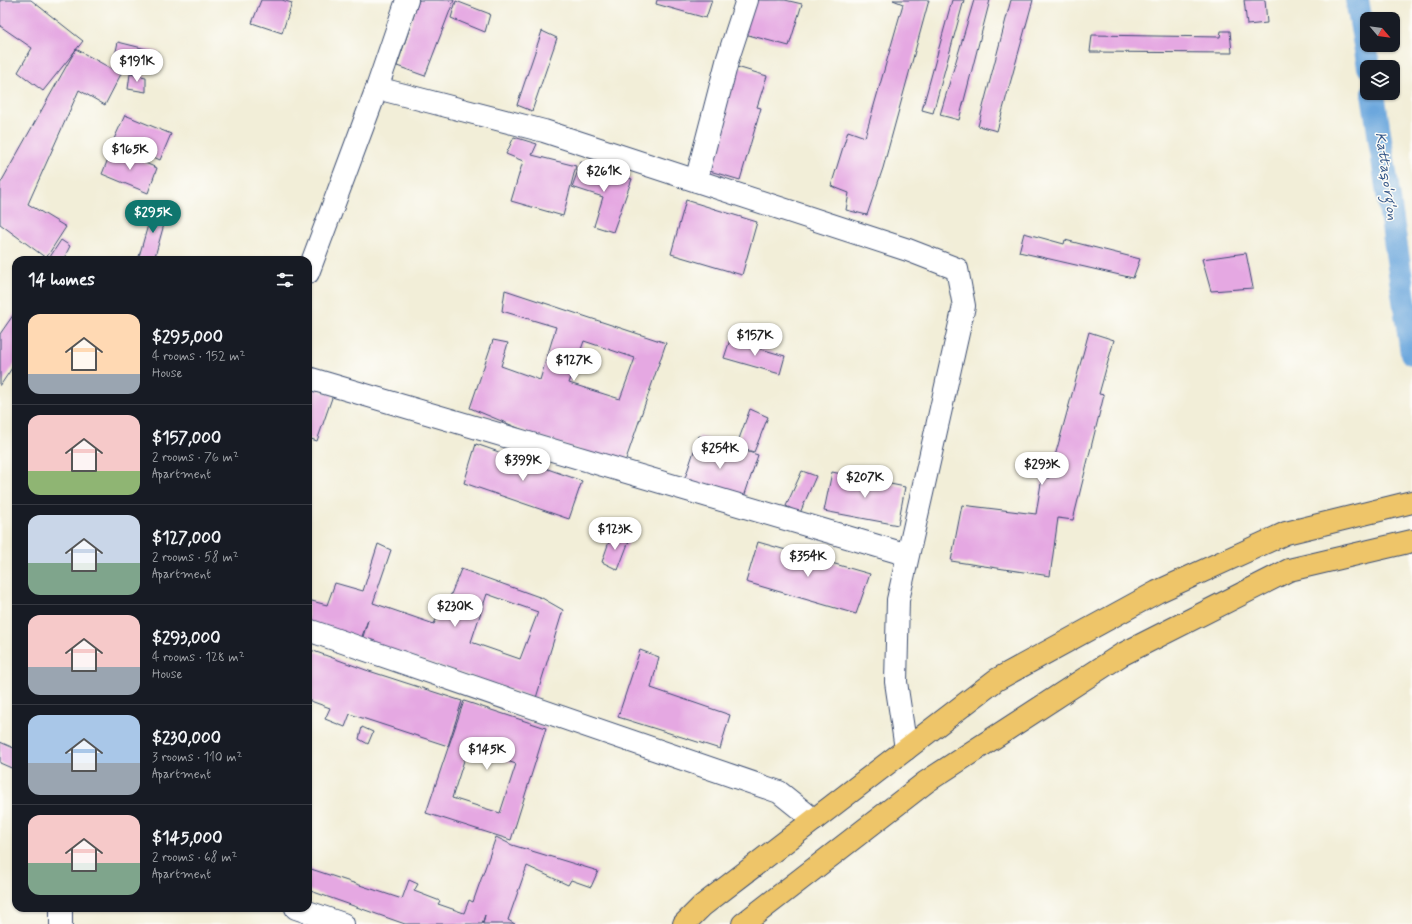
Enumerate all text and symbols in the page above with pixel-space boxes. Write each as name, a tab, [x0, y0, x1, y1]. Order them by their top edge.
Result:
north arrow	[1360, 12, 1400, 52]
map controls	[1360, 12, 1400, 100]
pin: $191K	[109, 49, 165, 83]
text: $191K	[119, 53, 155, 70]
button: layers	[1360, 60, 1400, 100]
water label: Kattaqo'rg'on	[1368, 131, 1402, 222]
pin: $165K	[102, 137, 158, 171]
text: $165K	[111, 141, 149, 158]
pin: $261K	[576, 159, 632, 193]
text: $261K	[586, 163, 622, 180]
pin: $295K	[125, 200, 181, 234]
text: $295K	[134, 204, 172, 221]
text: 14 homes	[28, 269, 95, 291]
icon: filters	[274, 269, 296, 291]
pin: $157K	[727, 323, 783, 357]
text: $295,000	[152, 326, 223, 348]
text: $157K	[737, 327, 773, 344]
icon: home	[60, 330, 108, 378]
text: 4 rooms · 152 m²	[152, 348, 245, 365]
pin: $127K	[546, 348, 602, 382]
text: $127K	[556, 352, 592, 369]
text: House	[152, 365, 183, 382]
text: $157,000	[152, 427, 221, 449]
icon: home	[60, 431, 108, 479]
pin: $254K	[692, 436, 748, 470]
text: $254K	[701, 440, 739, 457]
pin: $399K	[495, 448, 551, 482]
text: 2 rooms · 76 m²	[152, 449, 239, 466]
text: $399K	[504, 452, 542, 469]
pin: $293K	[1014, 452, 1070, 486]
text: $293K	[1024, 456, 1060, 473]
pin: $207K	[837, 465, 893, 499]
text: Apartment	[152, 466, 211, 483]
text: $207K	[846, 469, 884, 486]
pin: $123K	[587, 517, 643, 551]
text: $123K	[598, 521, 632, 538]
text: $127,000	[152, 527, 221, 549]
icon: home	[60, 531, 108, 579]
pin: $354K	[780, 544, 836, 578]
text: $354K	[789, 548, 827, 565]
text: 2 rooms · 58 m²	[152, 549, 239, 566]
text: Apartment	[152, 566, 211, 583]
pin: $230K	[427, 594, 483, 628]
text: $230K	[437, 598, 473, 615]
text: $293,000	[152, 627, 221, 649]
icon: home	[60, 631, 108, 679]
text: 4 rooms · 128 m²	[152, 649, 244, 666]
text: House	[152, 666, 183, 683]
text: $230,000	[152, 727, 221, 749]
icon: home	[60, 731, 108, 779]
pin: $145K	[459, 737, 515, 771]
text: $145K	[468, 741, 506, 758]
text: 3 rooms · 110 m²	[152, 749, 242, 766]
text: Apartment	[152, 766, 211, 783]
text: $145,000	[152, 827, 223, 849]
icon: home	[60, 831, 108, 879]
text: 2 rooms · 68 m²	[152, 849, 237, 866]
text: Apartment	[152, 866, 211, 883]

